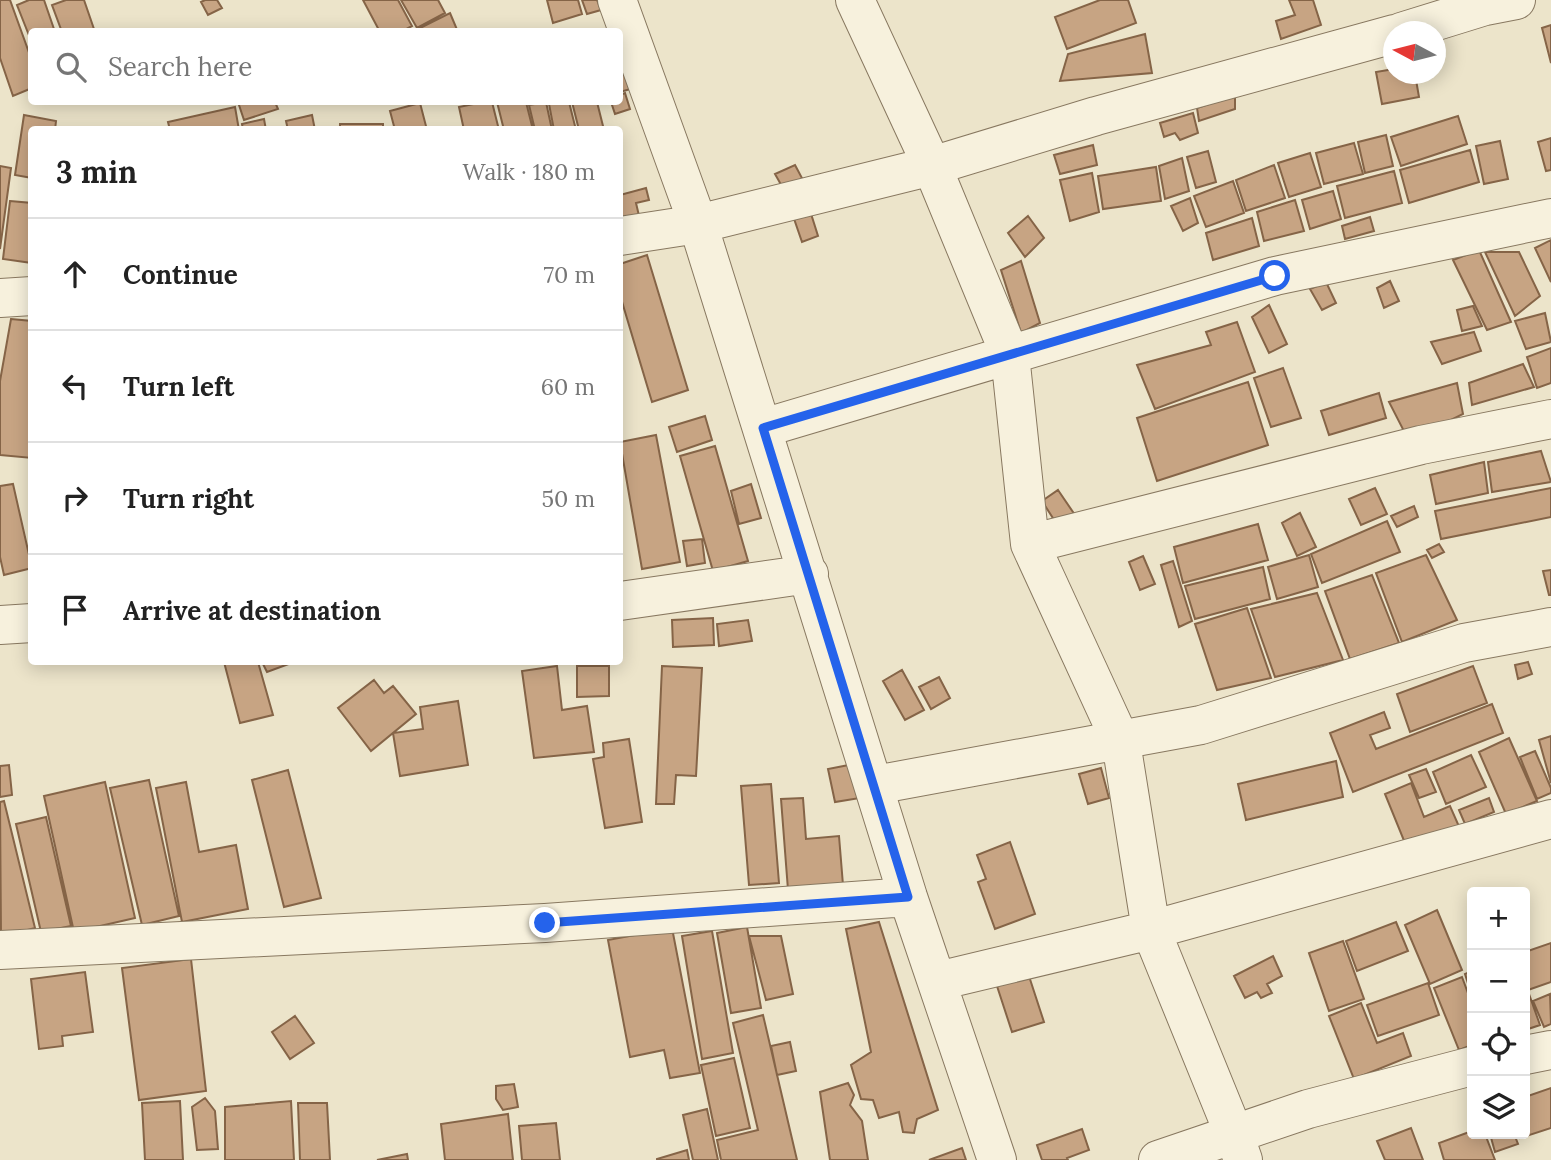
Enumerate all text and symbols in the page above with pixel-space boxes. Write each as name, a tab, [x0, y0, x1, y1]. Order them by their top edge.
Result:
north arrow	[1383, 21, 1446, 84]
search box	[28, 28, 623, 105]
icon: search	[52, 48, 90, 86]
text: Search here	[108, 50, 252, 83]
text: 3 min	[56, 153, 137, 191]
text: Walk · 180 m	[462, 157, 595, 186]
icon: ahead	[56, 255, 94, 293]
text: Continue	[123, 258, 238, 291]
text: 70 m	[544, 260, 595, 289]
route start	[1259, 260, 1290, 291]
icon: left	[56, 367, 94, 405]
text: Turn left	[123, 370, 234, 403]
text: 60 m	[541, 372, 595, 401]
icon: right	[56, 479, 94, 517]
text: Turn right	[123, 482, 254, 515]
text: 50 m	[542, 484, 595, 513]
icon: arrive	[56, 591, 94, 629]
text: Arrive at destination	[123, 594, 381, 627]
map controls	[1467, 887, 1530, 1139]
button: +	[1467, 887, 1530, 950]
route end	[529, 907, 560, 938]
button: −	[1467, 950, 1530, 1013]
button: locate	[1467, 1013, 1530, 1076]
button: layers	[1467, 1076, 1530, 1139]

